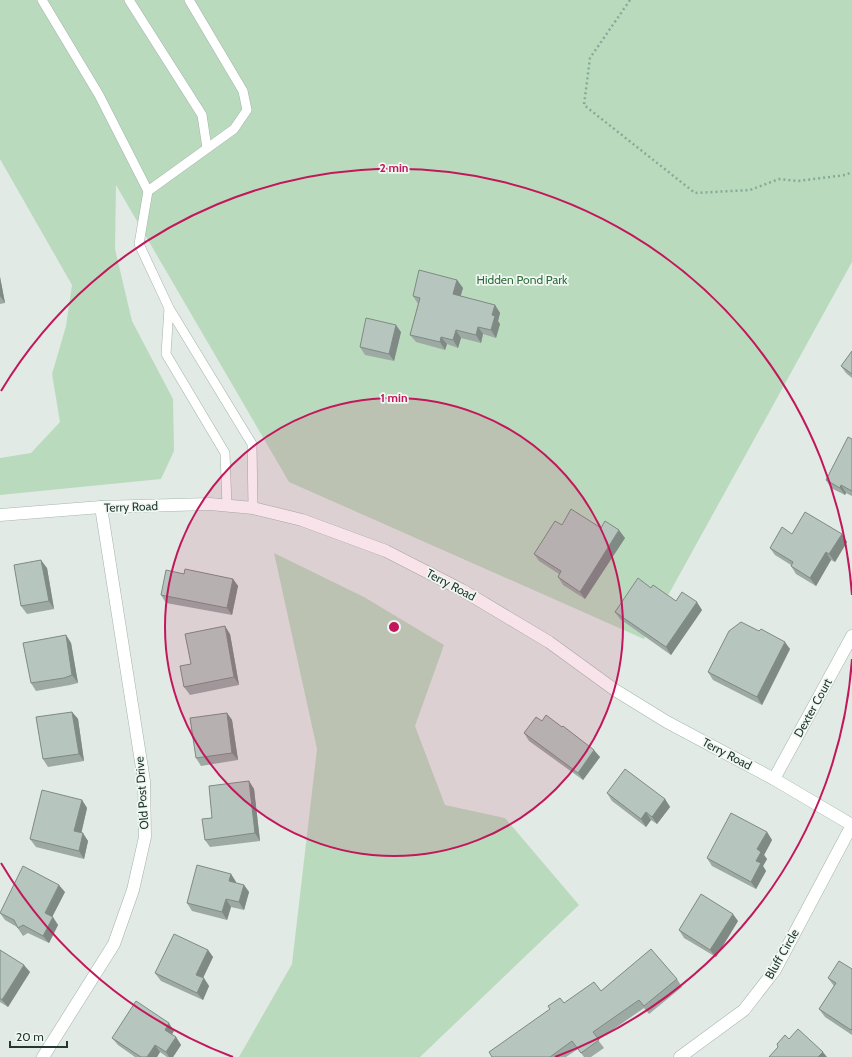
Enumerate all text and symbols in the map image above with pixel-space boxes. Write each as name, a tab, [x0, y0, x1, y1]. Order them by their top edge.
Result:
text: 2 min	[380, 160, 408, 175]
park label: Hidden Pond Park	[477, 272, 568, 287]
text: 1 min	[380, 390, 408, 405]
street label: Terry Road	[104, 498, 158, 515]
street label: Terry Road	[424, 565, 479, 604]
centre of rings	[387, 620, 401, 634]
street label: Dexter Court	[790, 676, 835, 740]
street label: Terry Road	[700, 734, 755, 773]
street label: Old Post Drive	[131, 756, 152, 830]
street label: Bluff Circle	[761, 926, 802, 981]
scale bar	[10, 1023, 67, 1049]
text: 20 m	[16, 1029, 44, 1044]

